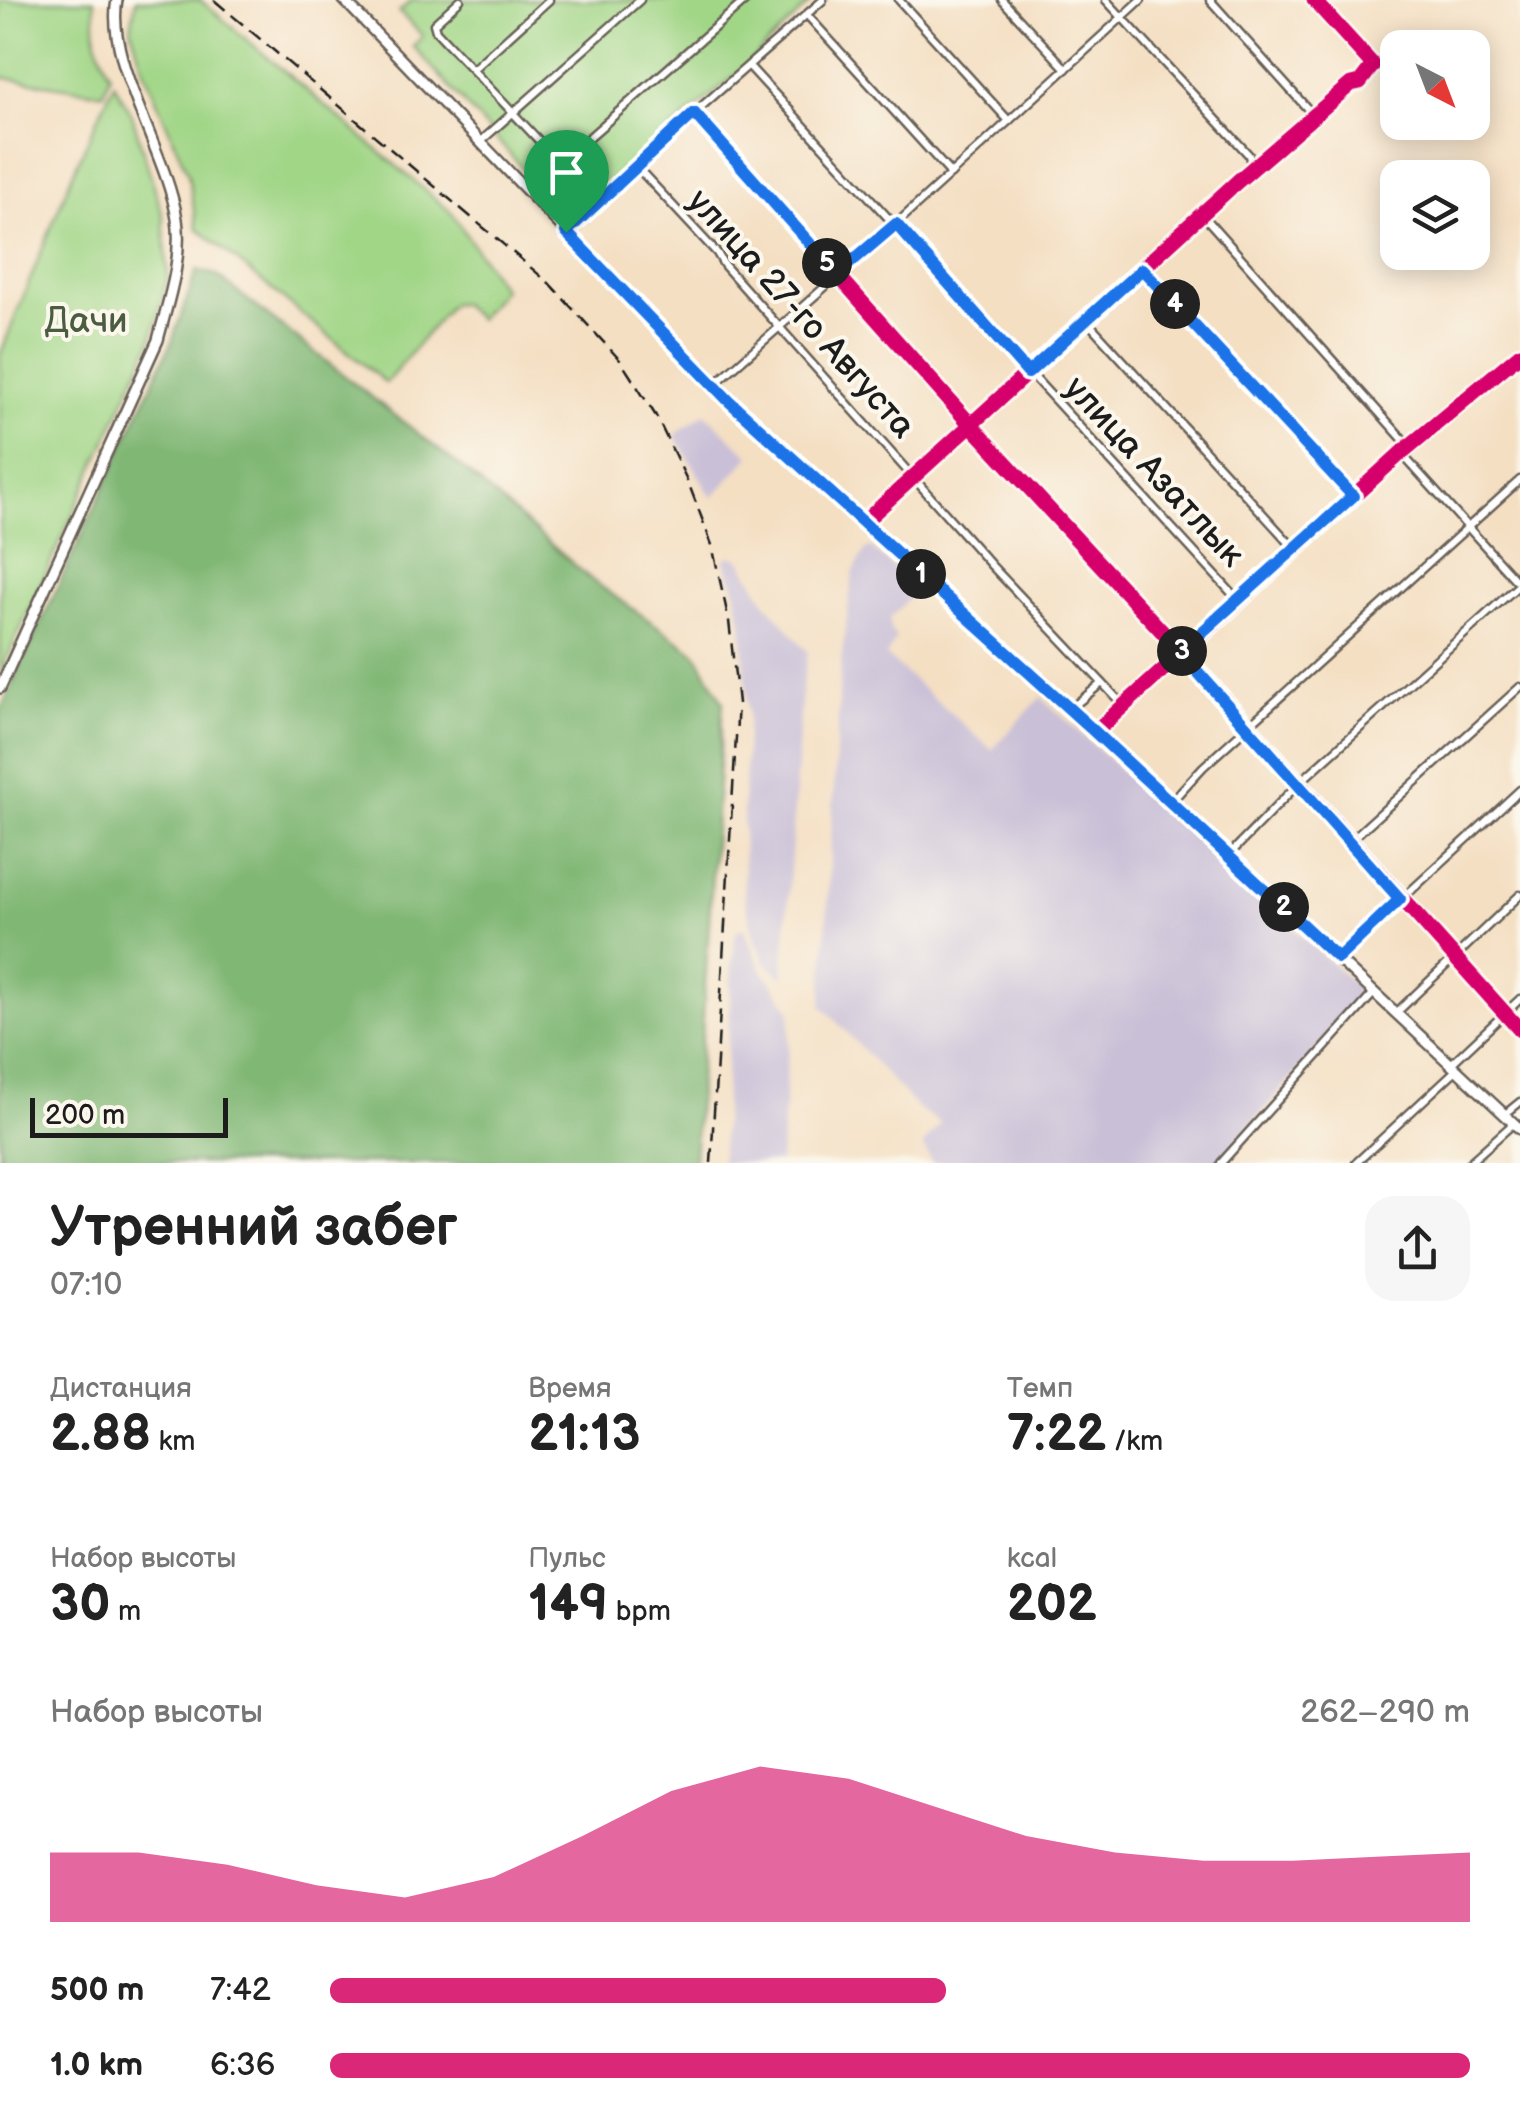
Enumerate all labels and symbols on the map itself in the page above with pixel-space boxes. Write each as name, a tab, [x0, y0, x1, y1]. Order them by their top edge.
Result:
north arrow	[1380, 30, 1490, 140]
pin	[524, 130, 609, 233]
street label: улица 27-го Августа	[678, 181, 924, 448]
pin: 5	[802, 238, 852, 288]
pin: 4	[1150, 279, 1200, 329]
park label: Дачи	[44, 300, 128, 343]
street label: улица Азатлык	[1055, 368, 1254, 577]
pin: 1	[896, 549, 946, 599]
pin: 3	[1157, 626, 1207, 676]
pin: 2	[1259, 882, 1309, 932]
scale bar	[30, 1093, 228, 1138]

